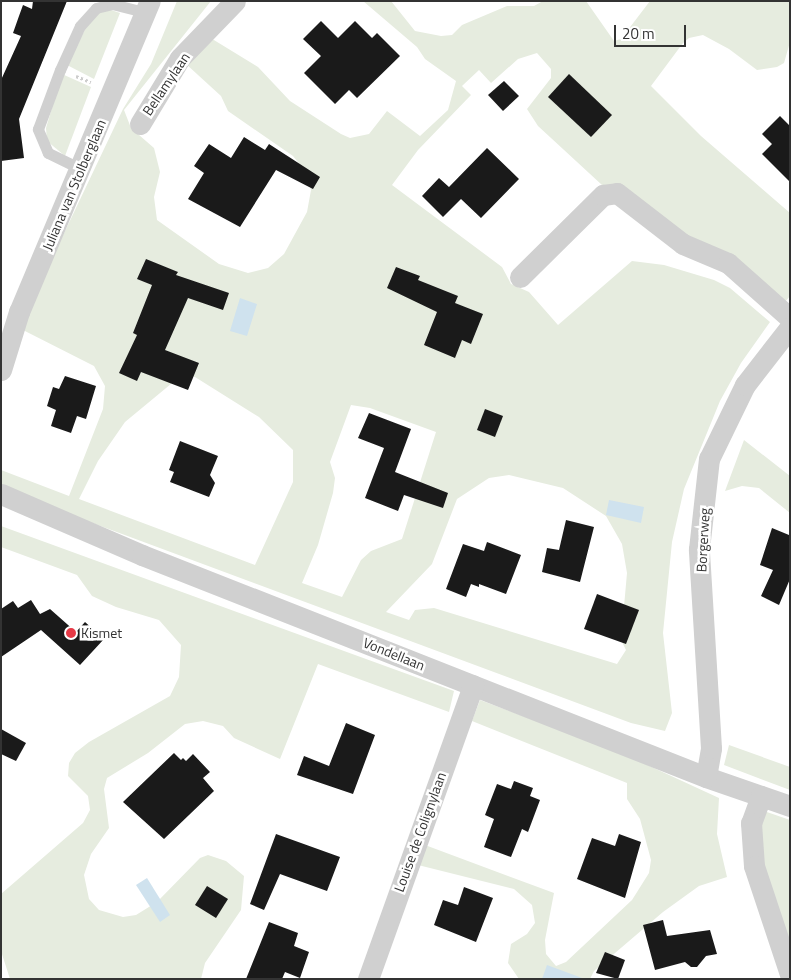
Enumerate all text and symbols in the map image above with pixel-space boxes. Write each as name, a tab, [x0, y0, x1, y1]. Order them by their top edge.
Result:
scale bar	[616, 15, 688, 47]
text: 20 m	[622, 22, 655, 45]
street label: Bellamylaan	[139, 49, 193, 119]
street label: Juliana van Stolberglaan	[39, 117, 109, 253]
street label: Borgerweg	[693, 507, 713, 573]
place label: Kismet	[81, 625, 122, 641]
marker: Kismet	[65, 627, 77, 639]
street label: Vondellaan	[361, 634, 427, 674]
street label: Louise de Colignylaan	[391, 770, 449, 894]

